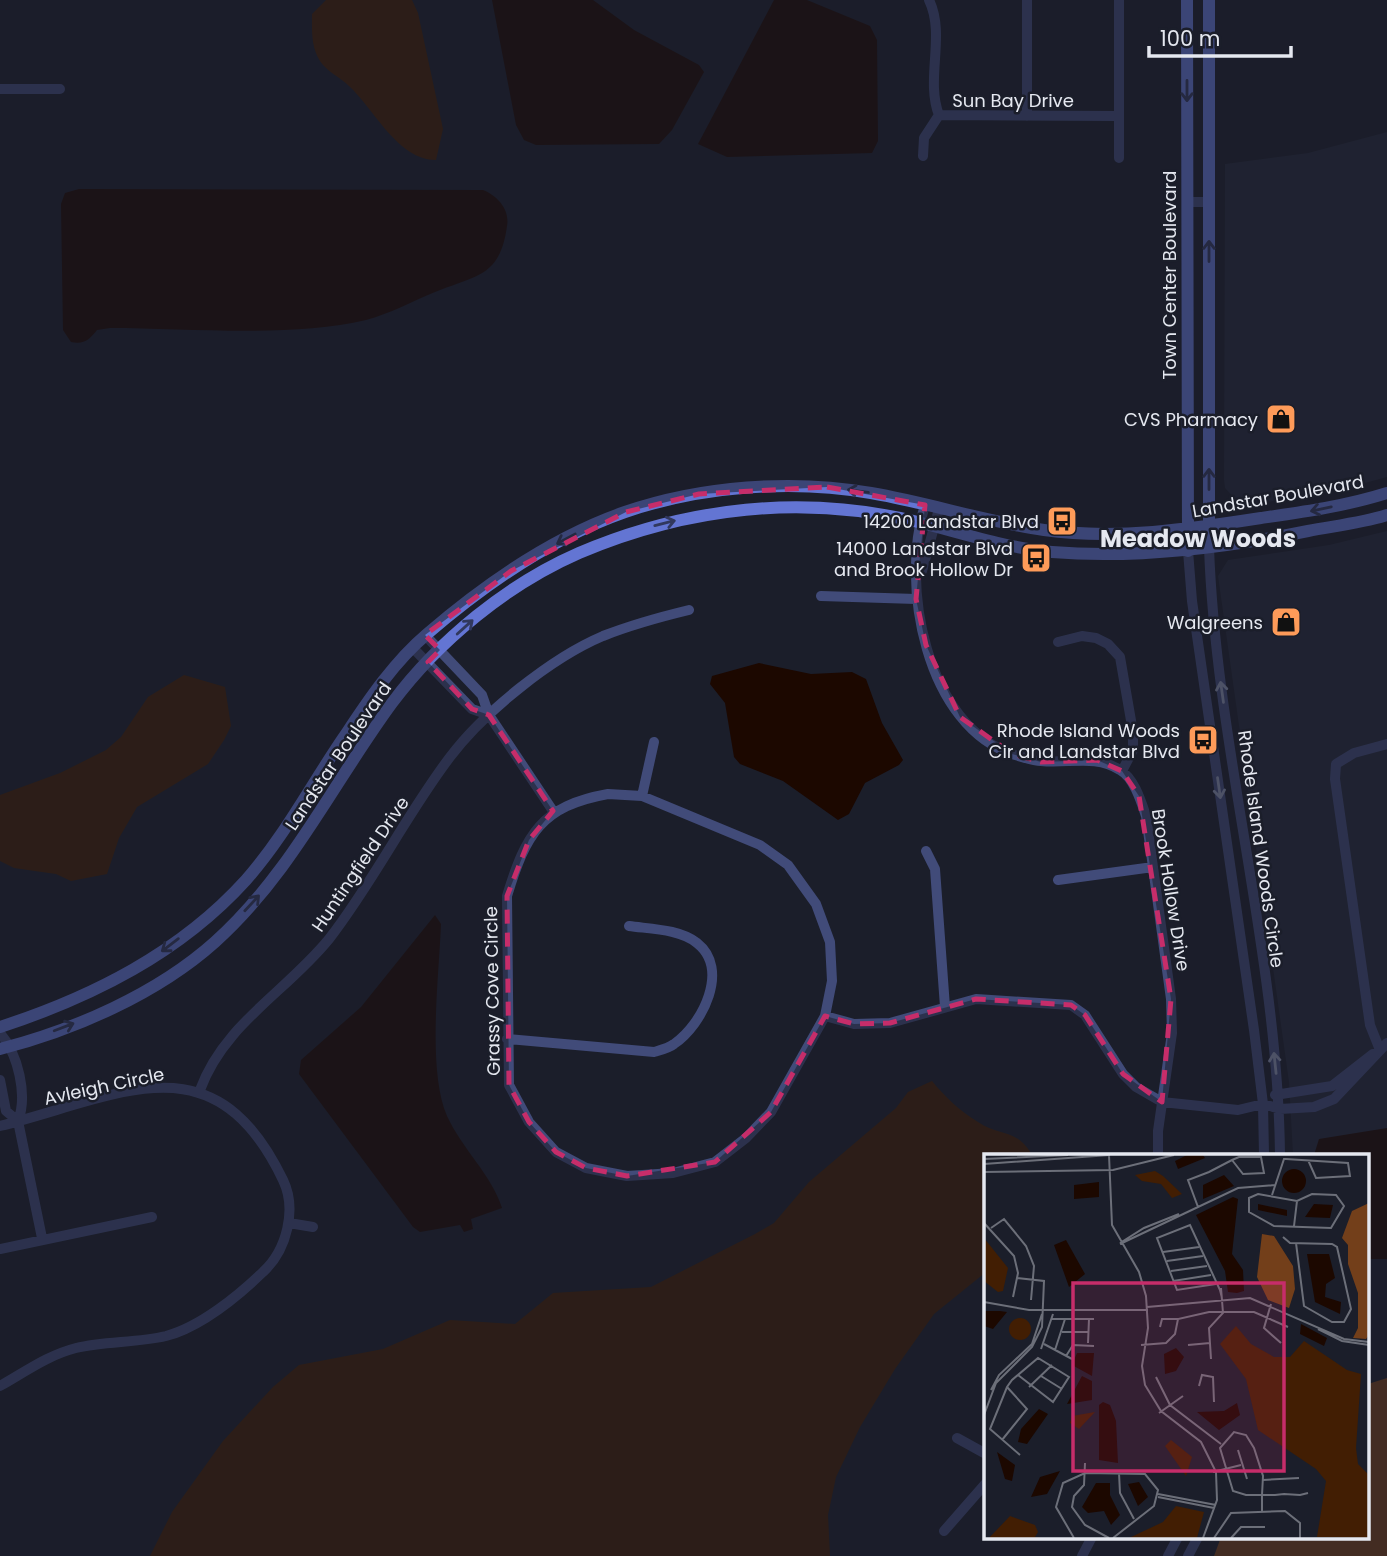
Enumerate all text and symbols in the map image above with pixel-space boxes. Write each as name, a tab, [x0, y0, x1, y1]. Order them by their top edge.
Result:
scale bar	[1149, 14, 1291, 58]
text: 100 m	[1160, 24, 1220, 53]
one-way arrow	[1180, 79, 1194, 102]
street label: Sun Bay Drive	[952, 88, 1074, 113]
street label: Town Center Boulevard	[1157, 171, 1182, 379]
one-way arrow	[1202, 240, 1216, 263]
shop icon: CVS Pharmacy	[1264, 402, 1298, 436]
place label: CVS Pharmacy	[1124, 407, 1258, 432]
one-way arrow	[1202, 467, 1216, 490]
street label: Landstar Boulevard	[1190, 469, 1366, 523]
one-way arrow	[848, 484, 870, 497]
one-way arrow	[1310, 503, 1333, 517]
bus stop icon: 14200 Landstar Blvd	[1045, 504, 1079, 538]
place label: 14200 Landstar Blvd	[863, 509, 1039, 534]
one-way arrow	[653, 516, 676, 529]
district label: Meadow Woods	[1100, 522, 1296, 555]
one-way arrow	[556, 533, 577, 546]
place label: 14000 Landstar Blvd and Brook Hollow Dr	[834, 536, 1013, 582]
bus stop icon: 14000 Landstar Blvd and Brook Hollow Dr	[1019, 541, 1053, 575]
shop icon: Walgreens	[1269, 605, 1303, 639]
place label: Walgreens	[1167, 610, 1263, 635]
one-way arrow	[456, 619, 474, 635]
street label: Landstar Boulevard	[279, 677, 397, 835]
one-way arrow	[1215, 681, 1228, 704]
place label: Rhode Island Woods Cir and Landstar Blvd	[988, 718, 1180, 764]
bus stop icon: Rhode Island Woods Cir and Landstar Blvd	[1186, 723, 1220, 757]
street label: Rhode Island Woods Circle	[1232, 729, 1290, 969]
one-way arrow	[1213, 776, 1226, 799]
street label: Huntingfield Drive	[305, 791, 415, 937]
street label: Brook Hollow Drive	[1146, 807, 1196, 973]
one-way arrow	[243, 895, 260, 912]
street label: Grassy Cove Circle	[478, 906, 506, 1076]
one-way arrow	[161, 938, 180, 953]
one-way arrow	[53, 1019, 75, 1032]
one-way arrow	[1268, 1052, 1281, 1075]
street label: Avleigh Circle	[42, 1061, 166, 1111]
inset map	[984, 1154, 1370, 1538]

